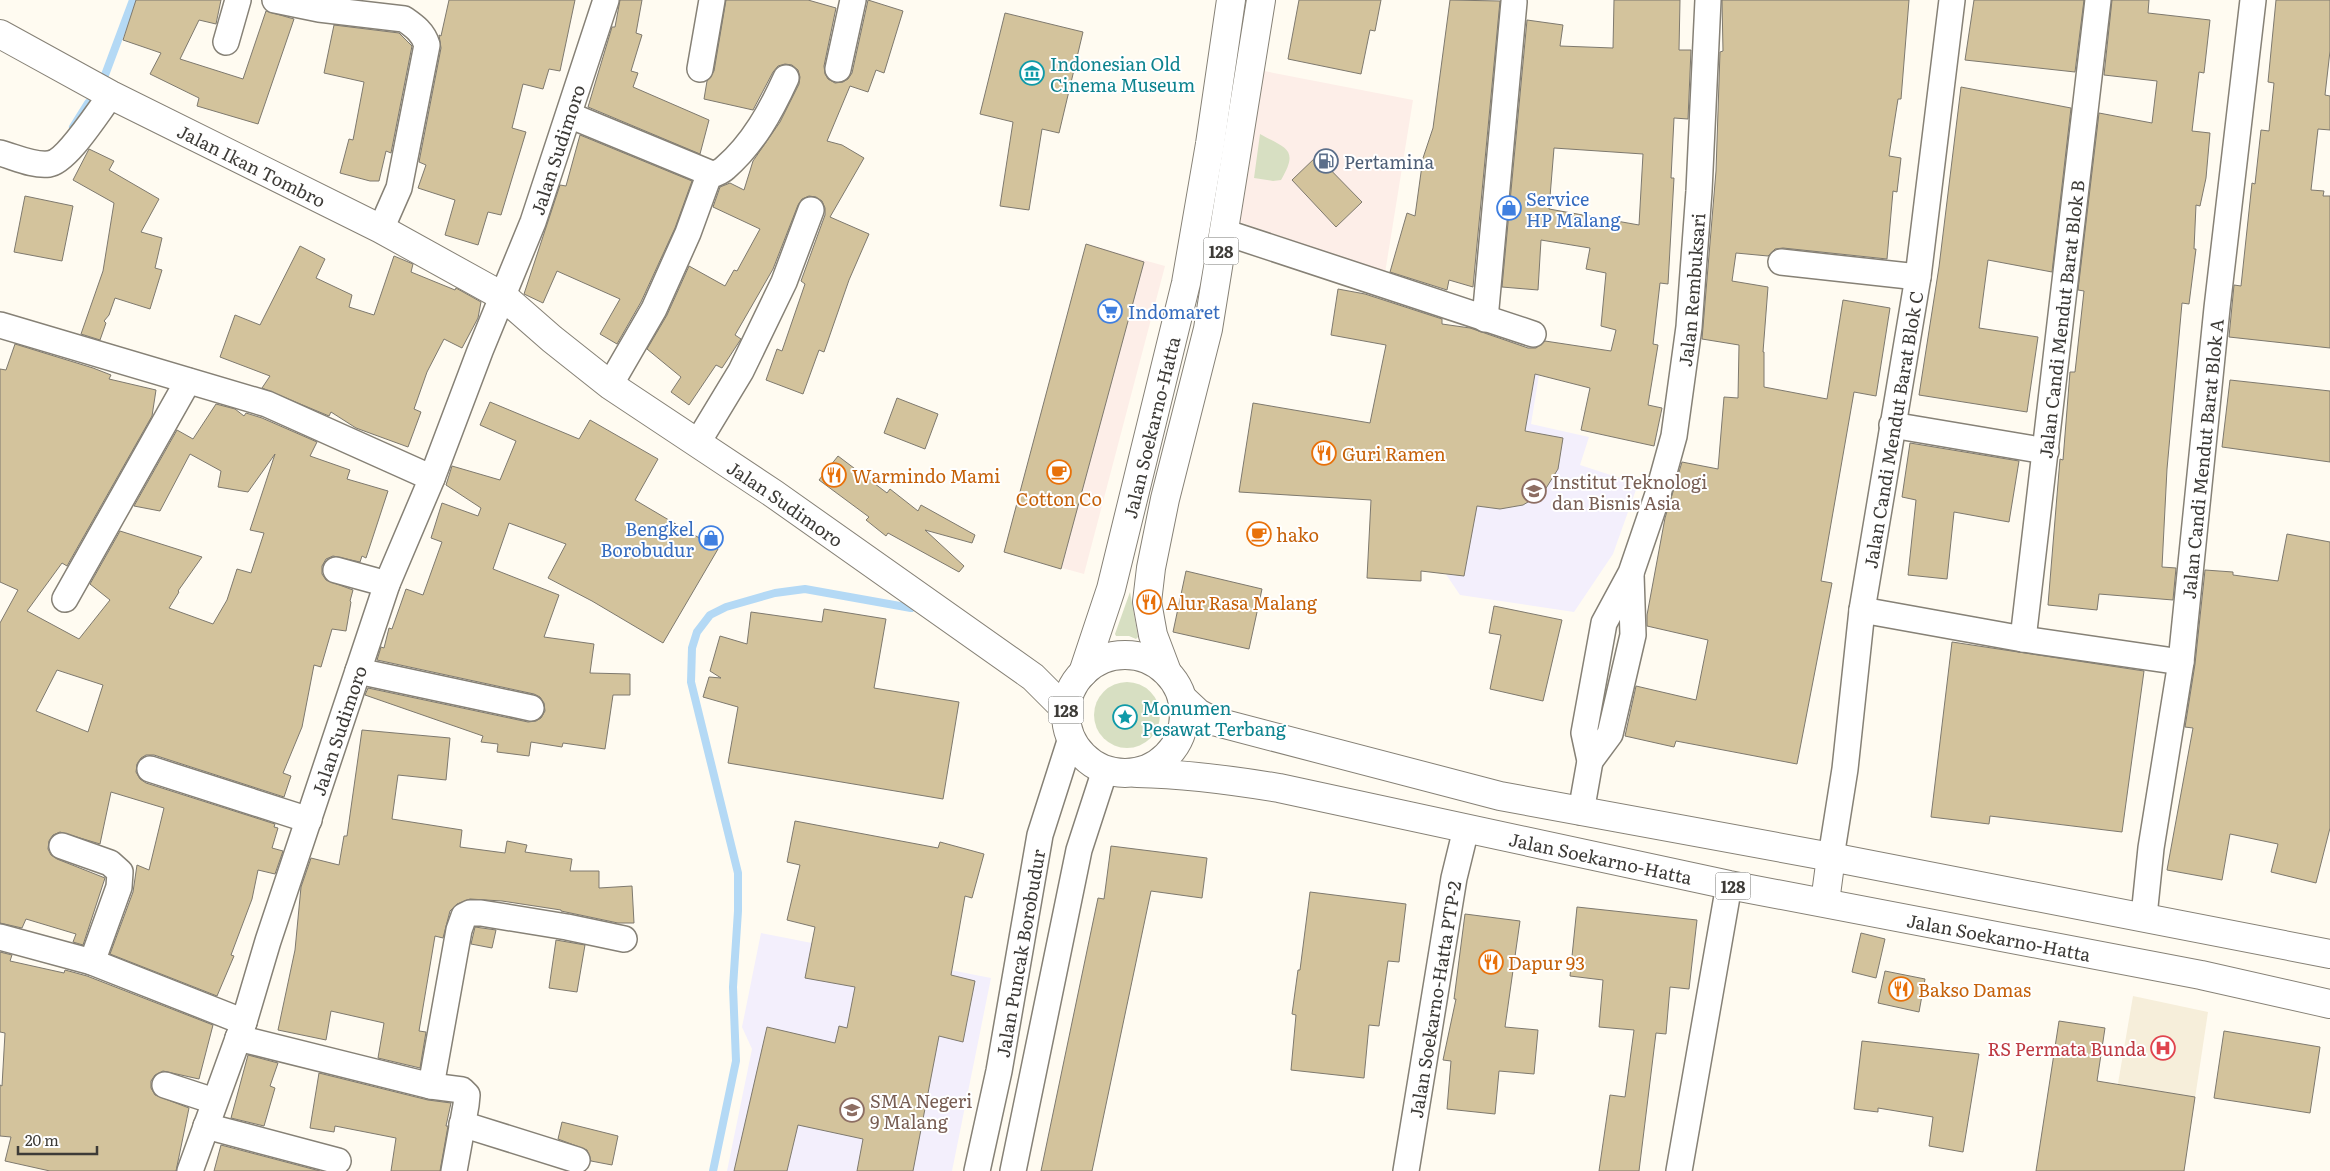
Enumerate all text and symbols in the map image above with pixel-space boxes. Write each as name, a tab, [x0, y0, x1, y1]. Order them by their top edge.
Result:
place label: Indonesian Old Cinema Museum	[1050, 50, 1195, 98]
museum icon: Indonesian Old Cinema Museum	[1019, 60, 1045, 86]
street label: Jalan Sudimoro	[523, 81, 591, 218]
street label: Jalan Ikan Tombro	[173, 117, 331, 213]
fuel station icon: Pertamina	[1313, 148, 1339, 174]
place label: Pertamina	[1344, 148, 1434, 175]
street label: Jalan Candi Mendut Barat Blok B	[2031, 178, 2090, 460]
place label: Service HP Malang	[1526, 185, 1621, 233]
shop icon: Service HP Malang	[1496, 195, 1522, 221]
street label: Jalan Rembuksari	[1670, 212, 1711, 368]
road number: 128	[1204, 238, 1238, 264]
street label: Jalan Candi Mendut Barat Blok C	[1856, 289, 1929, 570]
supermarket icon: Indomaret	[1097, 298, 1123, 324]
place label: Indomaret	[1128, 298, 1221, 325]
street label: Jalan Candi Mendut Barat Blok A	[2174, 317, 2229, 600]
street label: Jalan Soekarno-Hatta	[1115, 333, 1186, 521]
restaurant icon: Guri Ramen	[1311, 440, 1337, 466]
place label: Guri Ramen	[1342, 440, 1446, 467]
street label: Jalan Sudimoro	[722, 453, 849, 553]
cafe icon: Cotton Co	[1046, 459, 1072, 485]
restaurant icon: Warmindo Mami	[821, 462, 847, 488]
place label: Warmindo Mami	[852, 462, 1000, 489]
place label: Institut Teknologi dan Bisnis Asia	[1552, 468, 1707, 516]
school or university icon: Institut Teknologi dan Bisnis Asia	[1521, 478, 1547, 504]
place label: Cotton Co	[1016, 485, 1102, 512]
place label: Bengkel Borobudur	[600, 515, 694, 563]
cafe icon: hako	[1246, 521, 1272, 547]
place label: hako	[1276, 521, 1319, 548]
shop icon: Bengkel Borobudur	[698, 525, 724, 551]
restaurant icon: Alur Rasa Malang	[1136, 589, 1162, 615]
place label: Alur Rasa Malang	[1166, 589, 1318, 616]
street label: Jalan Sudimoro	[304, 662, 372, 799]
place label: Monumen Pesawat Terbang	[1142, 694, 1287, 742]
road number: 128	[1048, 696, 1084, 724]
place icon: Monumen Pesawat Terbang	[1112, 704, 1138, 730]
street label: Jalan Soekarno-Hatta	[1507, 824, 1695, 890]
street label: Jalan Puncak Borobudur	[988, 846, 1051, 1059]
road number: 128	[1716, 872, 1750, 899]
street label: Jalan Soekarno-Hatta PTP-2	[1401, 879, 1467, 1120]
street label: Jalan Soekarno-Hatta	[1905, 906, 2093, 967]
restaurant icon: Dapur 93	[1478, 949, 1504, 975]
place label: Dapur 93	[1508, 949, 1585, 976]
restaurant icon: Bakso Damas	[1888, 976, 1914, 1002]
place label: Bakso Damas	[1918, 976, 2031, 1003]
place label: RS Permata Bunda	[1987, 1035, 2146, 1062]
hospital icon: RS Permata Bunda	[2150, 1035, 2176, 1061]
place label: SMA Negeri 9 Malang	[870, 1087, 972, 1135]
school or university icon: SMA Negeri 9 Malang	[839, 1097, 865, 1123]
scale bar	[18, 1124, 96, 1156]
text: 20 m	[25, 1128, 59, 1151]

